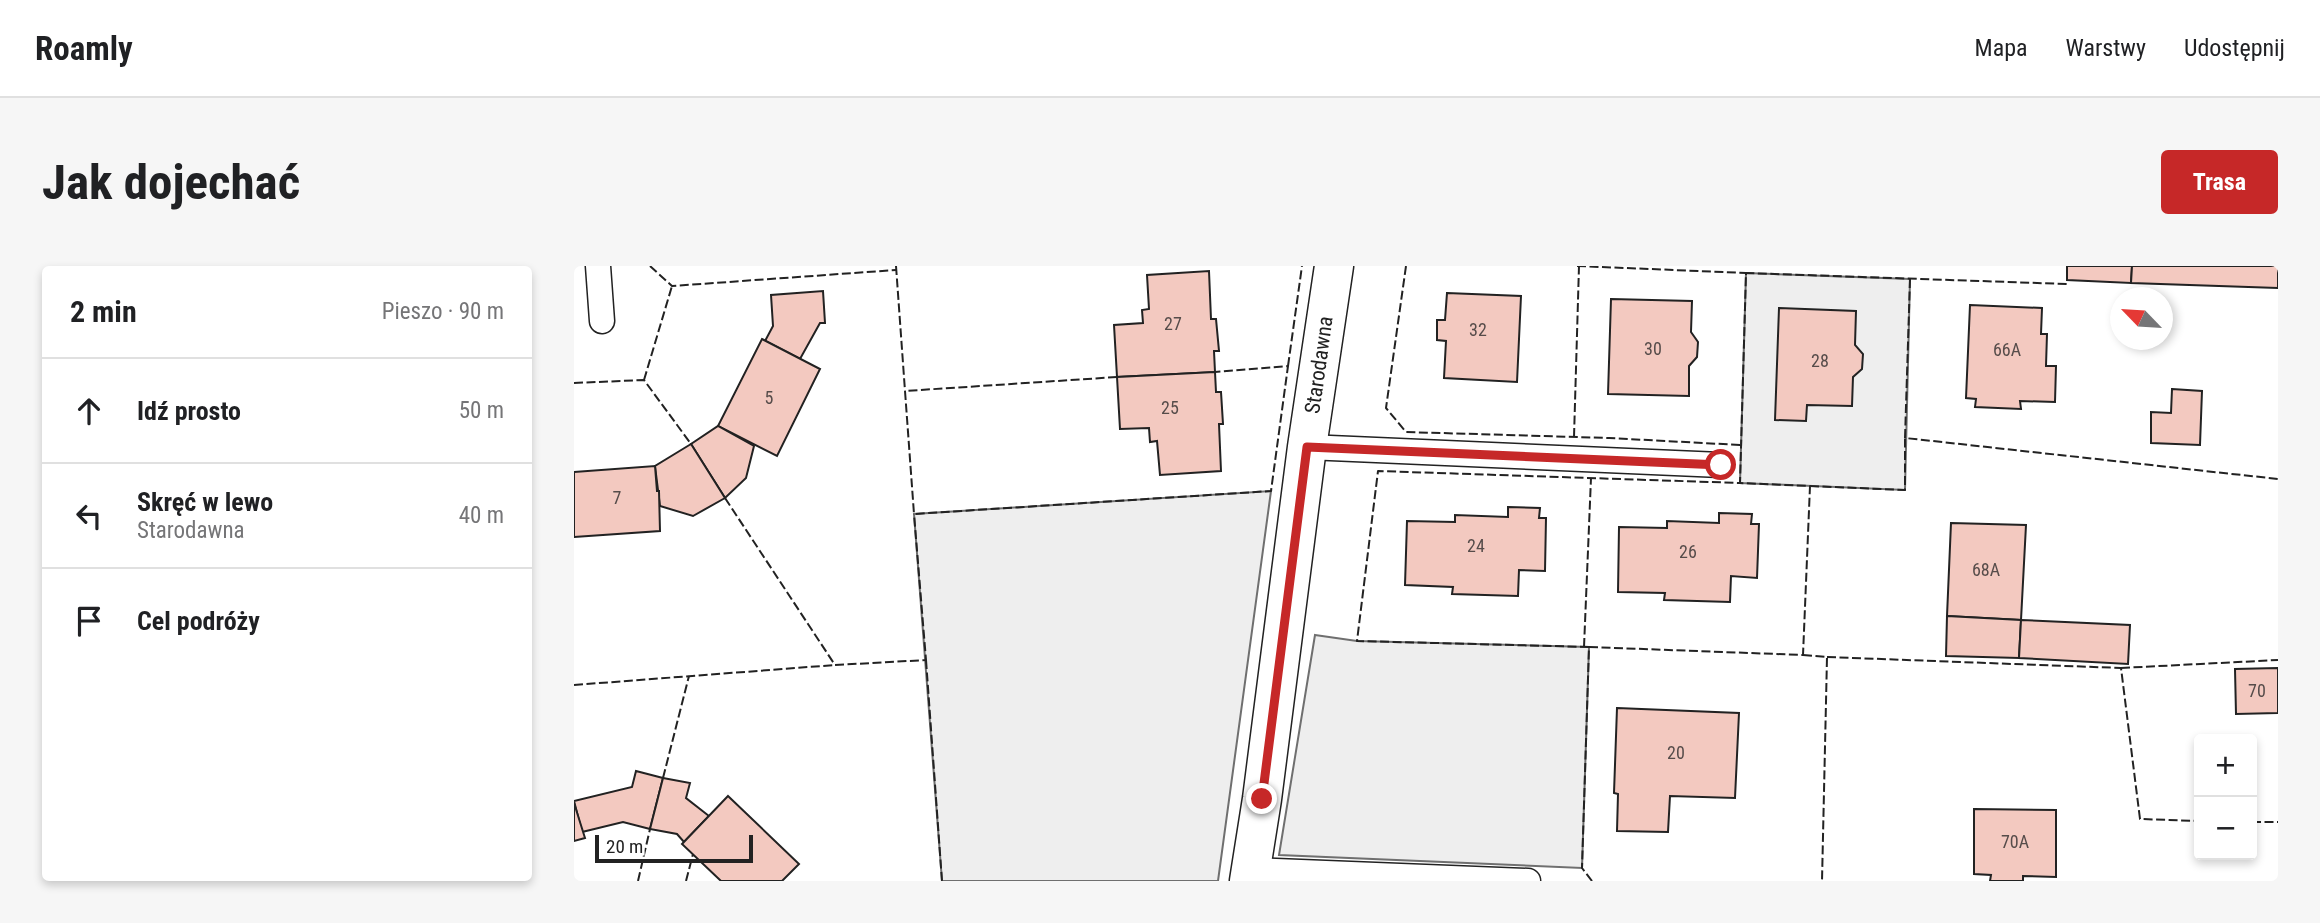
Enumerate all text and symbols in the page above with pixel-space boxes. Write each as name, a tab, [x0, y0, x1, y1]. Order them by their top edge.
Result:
text: Roamly	[35, 29, 133, 68]
text: Mapa	[1975, 34, 2028, 62]
text: Warstwy	[2066, 34, 2146, 62]
text: Udostępnij	[2184, 34, 2285, 62]
button: Trasa	[2161, 150, 2278, 214]
text: Jak dojechać	[42, 154, 300, 211]
north arrow	[2110, 287, 2173, 350]
text: 2 min	[70, 294, 137, 329]
text: Pieszo · 90 m	[382, 298, 504, 325]
house number: 27	[1164, 313, 1182, 334]
street label: Starodawna	[1300, 315, 1338, 415]
house number: 32	[1469, 319, 1487, 340]
house number: 30	[1644, 338, 1662, 359]
house number: 66A	[1993, 339, 2022, 360]
house number: 28	[1811, 350, 1829, 371]
house number: 5	[765, 387, 774, 408]
icon: ahead	[70, 392, 108, 430]
text: Idź prosto	[137, 396, 241, 426]
text: 50 m	[459, 397, 504, 424]
house number: 25	[1161, 397, 1179, 418]
route start	[1705, 449, 1736, 480]
text: Skręć w lewo	[137, 487, 273, 517]
house number: 7	[613, 487, 622, 508]
icon: left	[70, 497, 108, 535]
text: 40 m	[459, 502, 504, 529]
text: Starodawna	[137, 517, 245, 544]
house number: 24	[1467, 535, 1485, 556]
house number: 26	[1679, 541, 1697, 562]
house number: 68A	[1972, 559, 2001, 580]
icon: arrive	[70, 602, 108, 640]
text: Cel podróży	[137, 606, 260, 636]
house number: 70	[2248, 680, 2266, 701]
map controls	[2194, 734, 2257, 860]
button: +	[2194, 734, 2257, 797]
house number: 20	[1667, 742, 1685, 763]
route end	[1246, 783, 1277, 814]
button: −	[2194, 797, 2257, 860]
house number: 70A	[2001, 831, 2030, 852]
scale bar	[595, 832, 752, 864]
text: 20 m	[606, 835, 643, 858]

